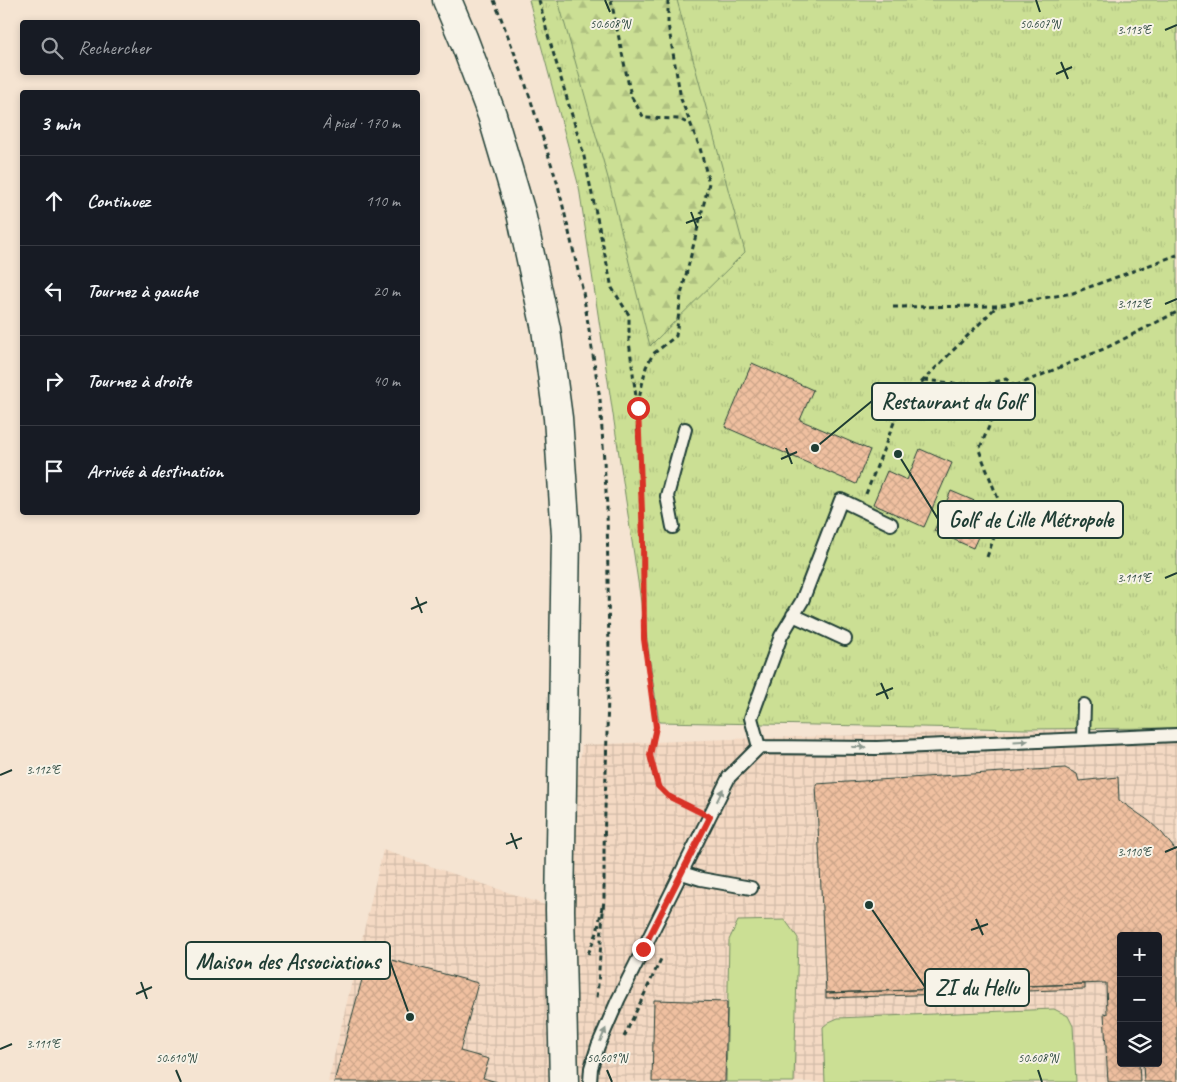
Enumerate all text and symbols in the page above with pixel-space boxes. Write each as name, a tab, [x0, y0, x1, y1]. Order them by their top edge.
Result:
text: 50.608°N	[590, 16, 632, 32]
text: 50.607°N	[1020, 16, 1062, 32]
search box	[20, 20, 420, 75]
text: 3.113°E	[1117, 22, 1153, 38]
icon: search	[38, 34, 66, 62]
text: Rechercher	[78, 36, 151, 60]
text: 3 min	[40, 110, 80, 136]
text: À pied · 170 m	[322, 113, 400, 133]
icon: ahead	[40, 187, 68, 215]
text: Continuez	[87, 189, 150, 213]
text: 110 m	[366, 191, 400, 211]
icon: left	[40, 277, 68, 305]
text: Tournez à gauche	[87, 279, 198, 303]
text: 20 m	[373, 281, 400, 301]
text: 3.112°E	[1117, 296, 1153, 312]
icon: right	[40, 367, 68, 395]
text: Tournez à droite	[87, 369, 191, 393]
text: 40 m	[373, 371, 400, 391]
callout: Restaurant du Golf	[872, 383, 1035, 420]
text: Restaurant du Golf	[881, 388, 1030, 416]
route start	[627, 397, 650, 420]
icon: arrive	[40, 457, 68, 485]
text: Arrivée à destination	[87, 459, 223, 483]
callout: Golf de Lille Métropole	[938, 501, 1123, 538]
text: Golf de Lille Métropole	[949, 506, 1115, 534]
text: 3.111°E	[1117, 570, 1153, 586]
one-way arrow	[1013, 736, 1029, 744]
one-way arrow	[851, 743, 867, 751]
text: 3.112°E	[26, 762, 62, 778]
one-way arrow	[717, 788, 725, 802]
text: 3.110°E	[1117, 844, 1153, 860]
map controls	[1117, 932, 1162, 1067]
button: +	[1117, 932, 1162, 977]
route end	[632, 938, 655, 961]
callout: Maison des Associations	[186, 942, 390, 979]
text: Maison des Associations	[196, 948, 383, 976]
callout: ZI du Hellu	[925, 969, 1029, 1006]
text: ZI du Hellu	[935, 974, 1021, 1002]
button: −	[1117, 977, 1162, 1022]
button: layers	[1117, 1022, 1162, 1067]
one-way arrow	[599, 1028, 607, 1042]
text: 3.111°E	[26, 1036, 62, 1052]
text: 50.610°N	[156, 1050, 198, 1066]
text: 50.609°N	[587, 1050, 629, 1066]
text: 50.608°N	[1018, 1050, 1060, 1066]

